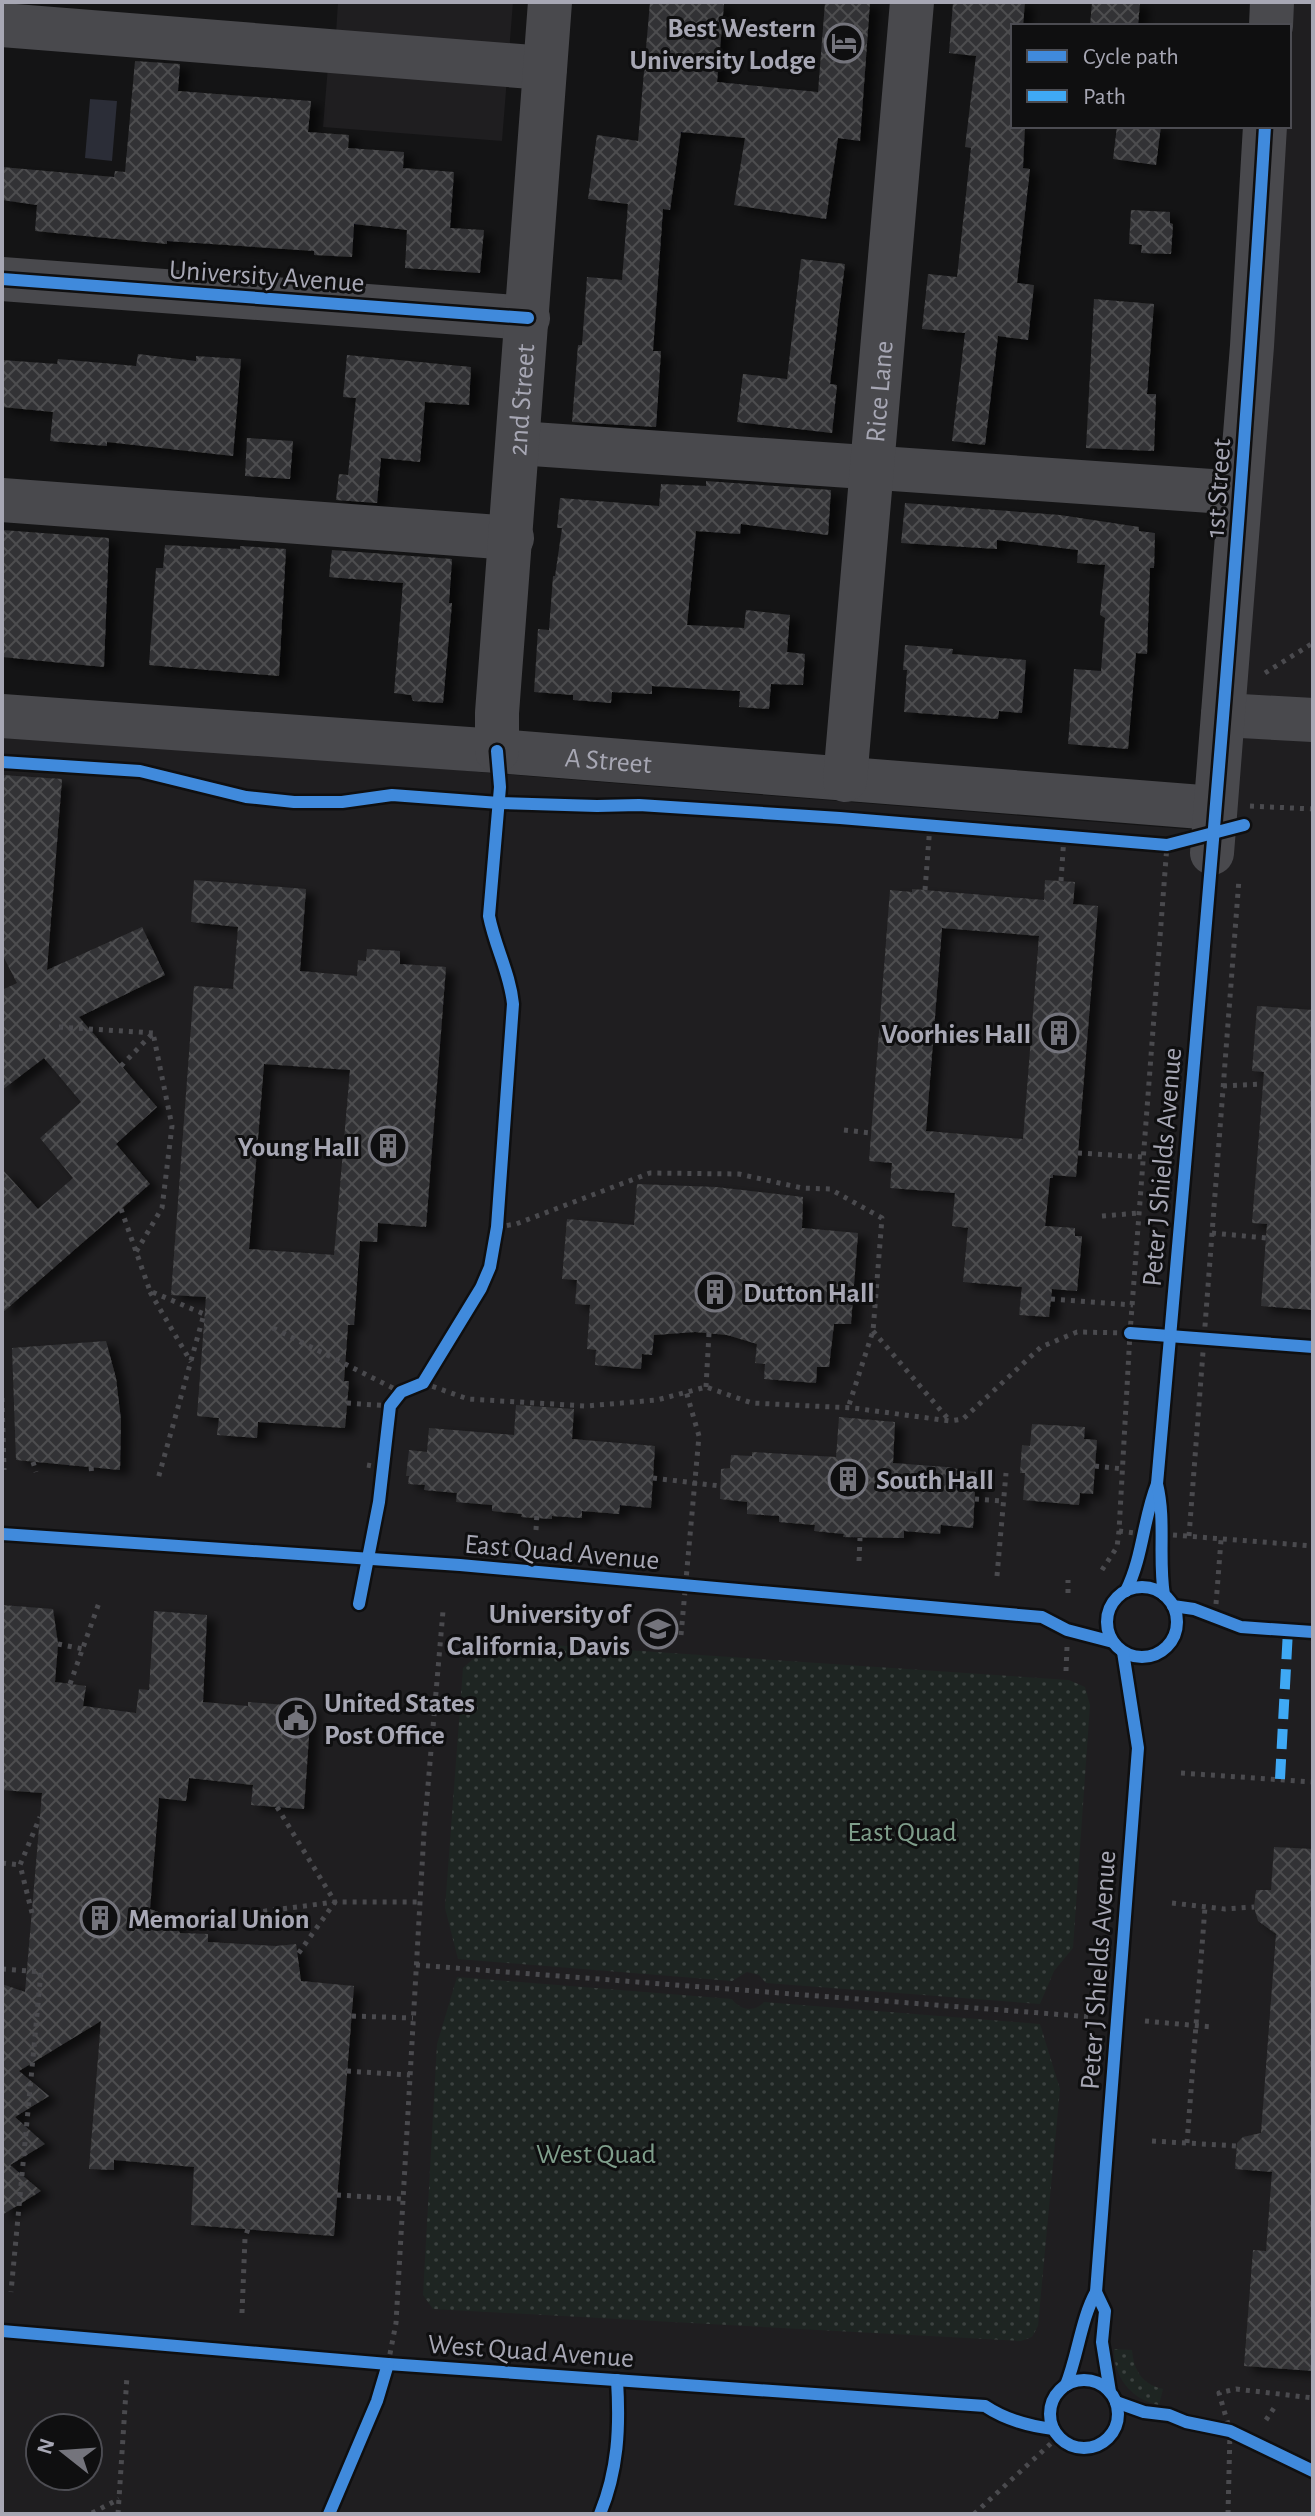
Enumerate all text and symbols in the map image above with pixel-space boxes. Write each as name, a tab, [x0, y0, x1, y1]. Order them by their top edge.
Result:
place label: Best Western University Lodge	[630, 15, 816, 75]
hotel icon: Best Western University Lodge	[823, 22, 865, 64]
legend	[1011, 24, 1291, 128]
text: Cycle path	[1083, 45, 1179, 69]
text: Path	[1083, 85, 1126, 109]
street label: University Avenue	[168, 256, 366, 298]
street label: Rice Lane	[862, 339, 899, 444]
street label: 2nd Street	[504, 343, 540, 457]
street label: 1st Street	[1202, 437, 1236, 539]
street label: A Street	[564, 744, 653, 779]
building icon: Voorhies Hall	[1038, 1012, 1080, 1054]
place label: Voorhies Hall	[881, 1021, 1031, 1049]
street label: Peter J Shields Avenue	[1139, 1046, 1187, 1288]
building icon: Young Hall	[367, 1125, 409, 1167]
place label: Young Hall	[238, 1134, 360, 1162]
building icon: Dutton Hall	[694, 1271, 736, 1313]
place label: Dutton Hall	[743, 1280, 875, 1308]
building icon: South Hall	[827, 1458, 869, 1500]
place label: South Hall	[876, 1467, 994, 1495]
street label: East Quad Avenue	[463, 1531, 660, 1575]
place label: University of California, Davis	[447, 1601, 632, 1661]
school or university icon: University of California, Davis	[637, 1608, 679, 1650]
place label: United States Post Office	[324, 1690, 475, 1750]
public building icon: United States Post Office	[275, 1697, 317, 1739]
park label: East Quad	[847, 1819, 957, 1847]
street label: Peter J Shields Avenue	[1077, 1850, 1121, 2091]
building icon: Memorial Union	[79, 1897, 121, 1939]
place label: Memorial Union	[128, 1906, 309, 1934]
park label: West Quad	[536, 2141, 656, 2169]
street label: West Quad Avenue	[427, 2331, 635, 2373]
north arrow	[24, 2412, 104, 2492]
text: N	[33, 2436, 59, 2457]

